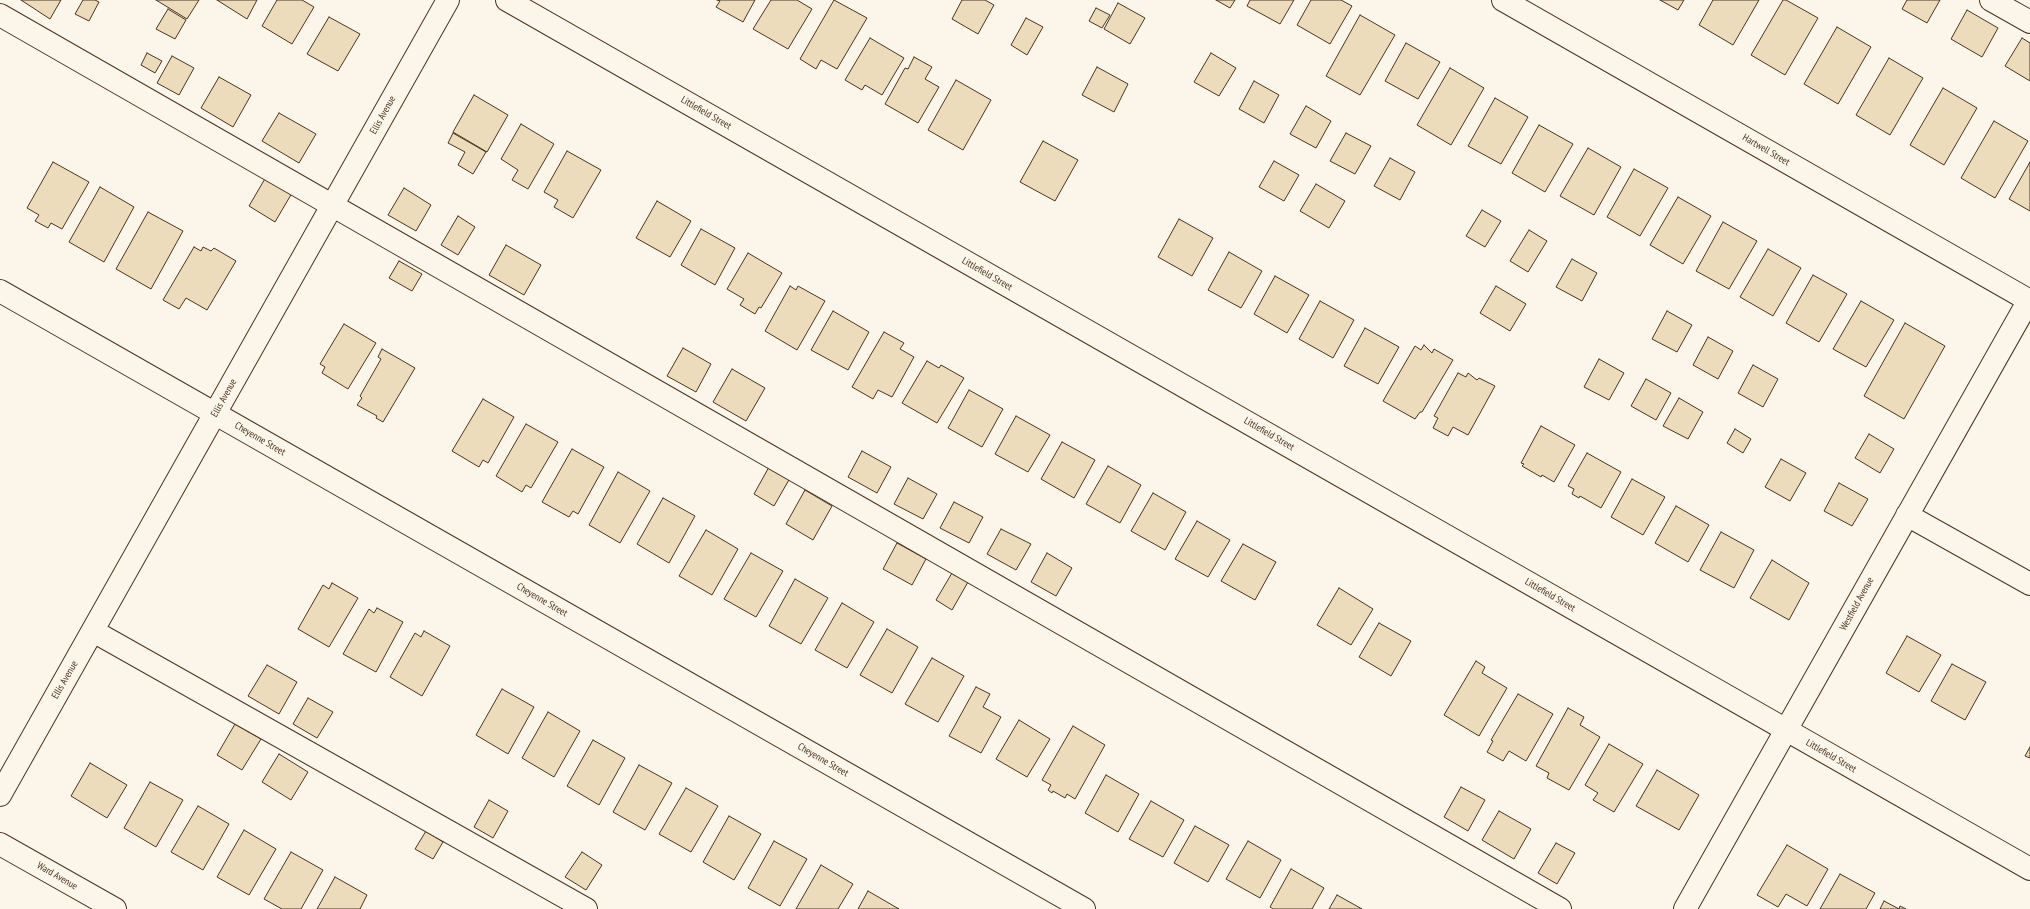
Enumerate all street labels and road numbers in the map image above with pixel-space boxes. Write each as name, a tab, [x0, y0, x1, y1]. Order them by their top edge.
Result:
street label: Ellis Avenue	[368, 94, 398, 136]
street label: Littlefield Street	[679, 94, 733, 132]
street label: Hartwell Street	[1740, 132, 1792, 168]
street label: Littlefield Street	[960, 255, 1014, 293]
street label: Ellis Avenue	[209, 377, 239, 419]
street label: Littlefield Street	[1242, 415, 1296, 453]
street label: Cheyenne Street	[233, 420, 287, 458]
street label: Westfield Avenue	[1837, 575, 1877, 633]
street label: Littlefield Street	[1523, 576, 1577, 614]
street label: Cheyenne Street	[515, 581, 569, 619]
street label: Ellis Avenue	[49, 659, 81, 701]
street label: Littlefield Street	[1804, 737, 1858, 775]
street label: Cheyenne Street	[796, 741, 850, 779]
street label: Ward Avenue	[35, 860, 79, 892]

